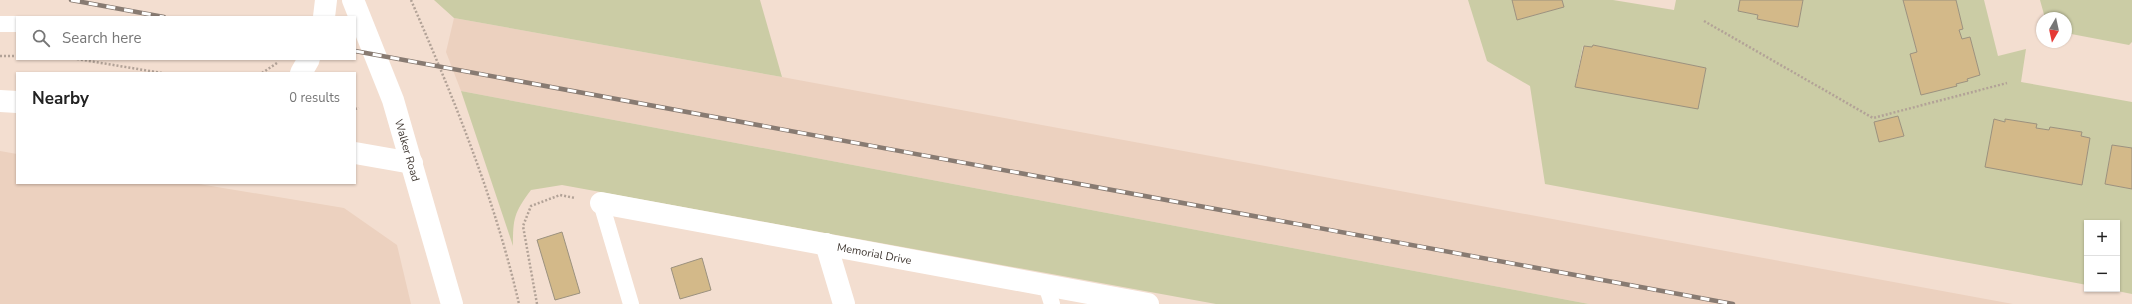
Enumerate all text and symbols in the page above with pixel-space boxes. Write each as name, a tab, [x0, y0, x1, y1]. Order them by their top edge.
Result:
north arrow	[2036, 12, 2072, 48]
search box	[16, 16, 356, 60]
icon: search	[30, 27, 52, 49]
text: Search here	[62, 28, 142, 48]
text: Nearby	[32, 87, 89, 110]
text: 0 results	[289, 89, 340, 107]
street label: Walker Road	[391, 117, 424, 183]
map controls	[2084, 220, 2120, 292]
button: +	[2084, 220, 2120, 256]
street label: Memorial Drive	[836, 239, 913, 268]
button: −	[2084, 256, 2120, 292]

